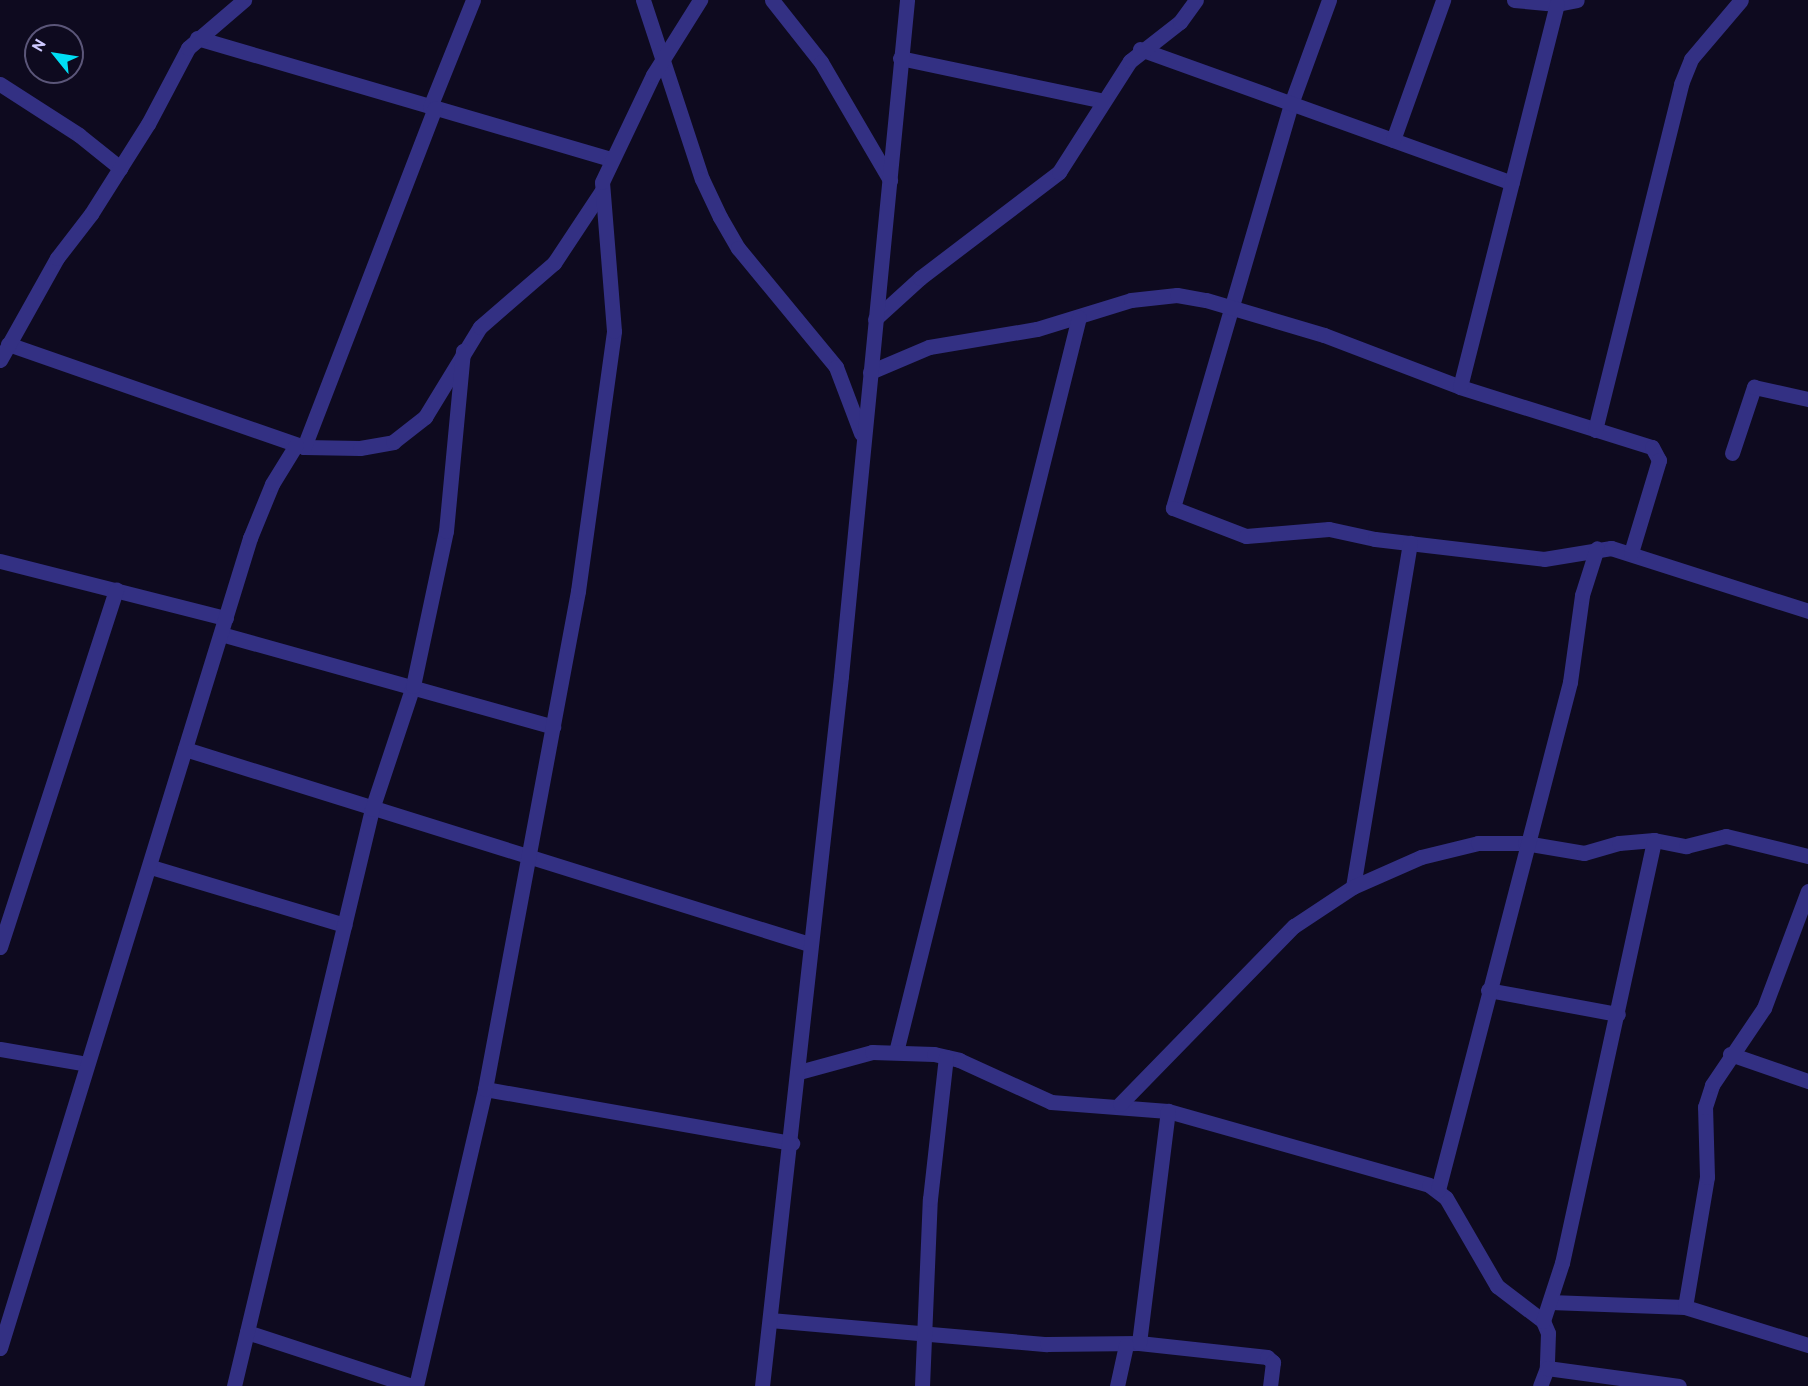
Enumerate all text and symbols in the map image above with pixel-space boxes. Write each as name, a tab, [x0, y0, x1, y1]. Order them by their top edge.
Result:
north arrow	[24, 24, 84, 84]
text: N	[29, 36, 52, 56]

